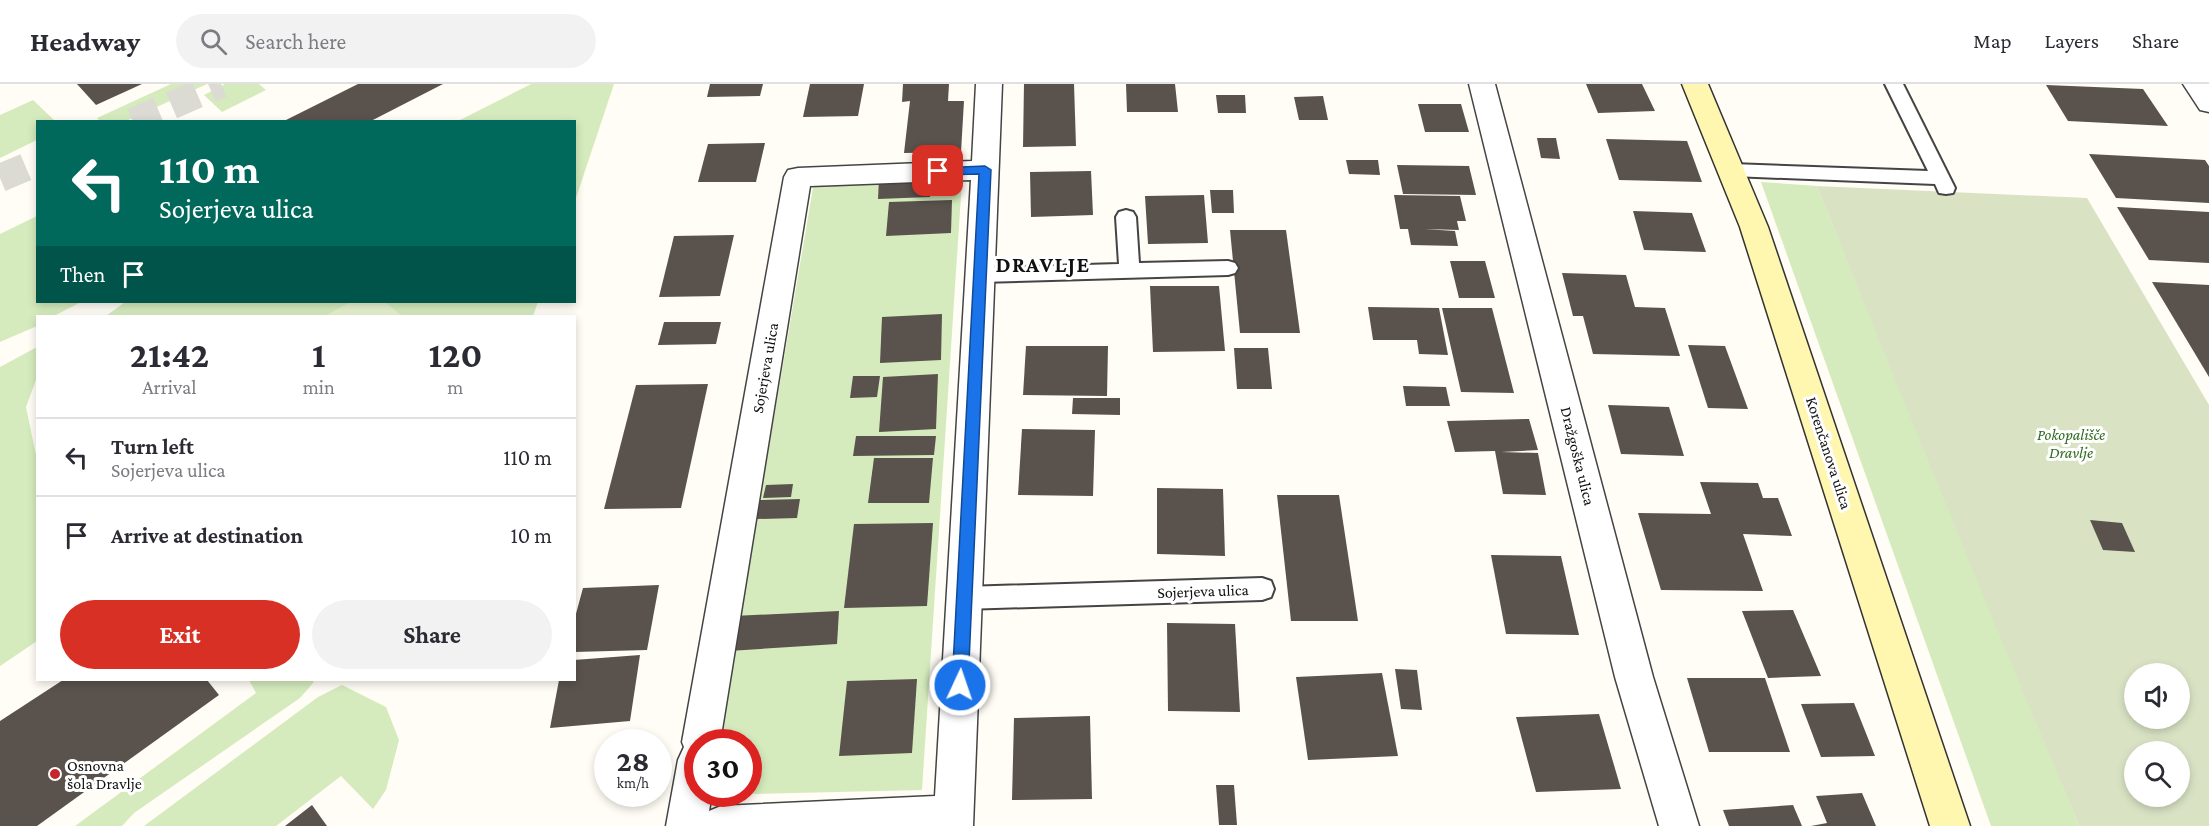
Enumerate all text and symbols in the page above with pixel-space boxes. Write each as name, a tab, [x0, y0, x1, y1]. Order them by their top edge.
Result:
search box	[176, 14, 596, 68]
icon: search	[197, 25, 230, 58]
text: Headway	[30, 26, 140, 57]
text: Search here	[245, 29, 346, 54]
text: Map	[1973, 29, 2012, 53]
text: Layers	[2045, 29, 2099, 53]
text: Share	[2132, 29, 2179, 53]
icon: left	[60, 144, 138, 222]
text: 110 m	[159, 145, 260, 192]
pin	[912, 145, 963, 196]
icon: arrive	[921, 154, 954, 187]
text: Sojerjeva ulica	[159, 194, 314, 224]
district label: DRAVLJE	[995, 252, 1091, 277]
icon: arrive	[117, 258, 150, 291]
text: Then	[60, 262, 105, 287]
street label: Sojerjeva ulica	[749, 321, 782, 415]
text: 21:42	[130, 335, 209, 375]
text: 1	[312, 335, 326, 375]
text: 120	[429, 335, 482, 375]
text: Arrival	[142, 376, 197, 398]
text: min	[303, 376, 335, 398]
text: m	[447, 376, 463, 398]
street label: Korenčanova ulica	[1803, 395, 1855, 512]
street label: Dražgoška ulica	[1557, 405, 1599, 508]
park label: Pokopališče Dravlje	[2037, 426, 2105, 462]
text: Turn left	[111, 434, 194, 459]
icon: left	[60, 441, 93, 474]
text: 110 m	[503, 445, 552, 470]
text: Sojerjeva ulica	[111, 459, 226, 481]
icon: arrive	[60, 519, 93, 552]
text: Arrive at destination	[111, 523, 303, 548]
text: 10 m	[510, 523, 552, 548]
street label: Sojerjeva ulica	[1157, 581, 1250, 602]
button: Exit	[60, 600, 300, 669]
button: Share	[312, 600, 552, 669]
position arrow	[928, 653, 992, 717]
map controls	[2124, 663, 2190, 807]
button: sound	[2124, 663, 2190, 729]
speed limit sign: 30	[684, 729, 762, 807]
button: search	[2124, 741, 2190, 807]
text: 28	[617, 744, 649, 777]
place label: Osnovna šola Dravlje	[67, 757, 142, 793]
marker: Osnovna šola Dravlje	[48, 767, 62, 781]
text: km/h	[617, 775, 649, 791]

